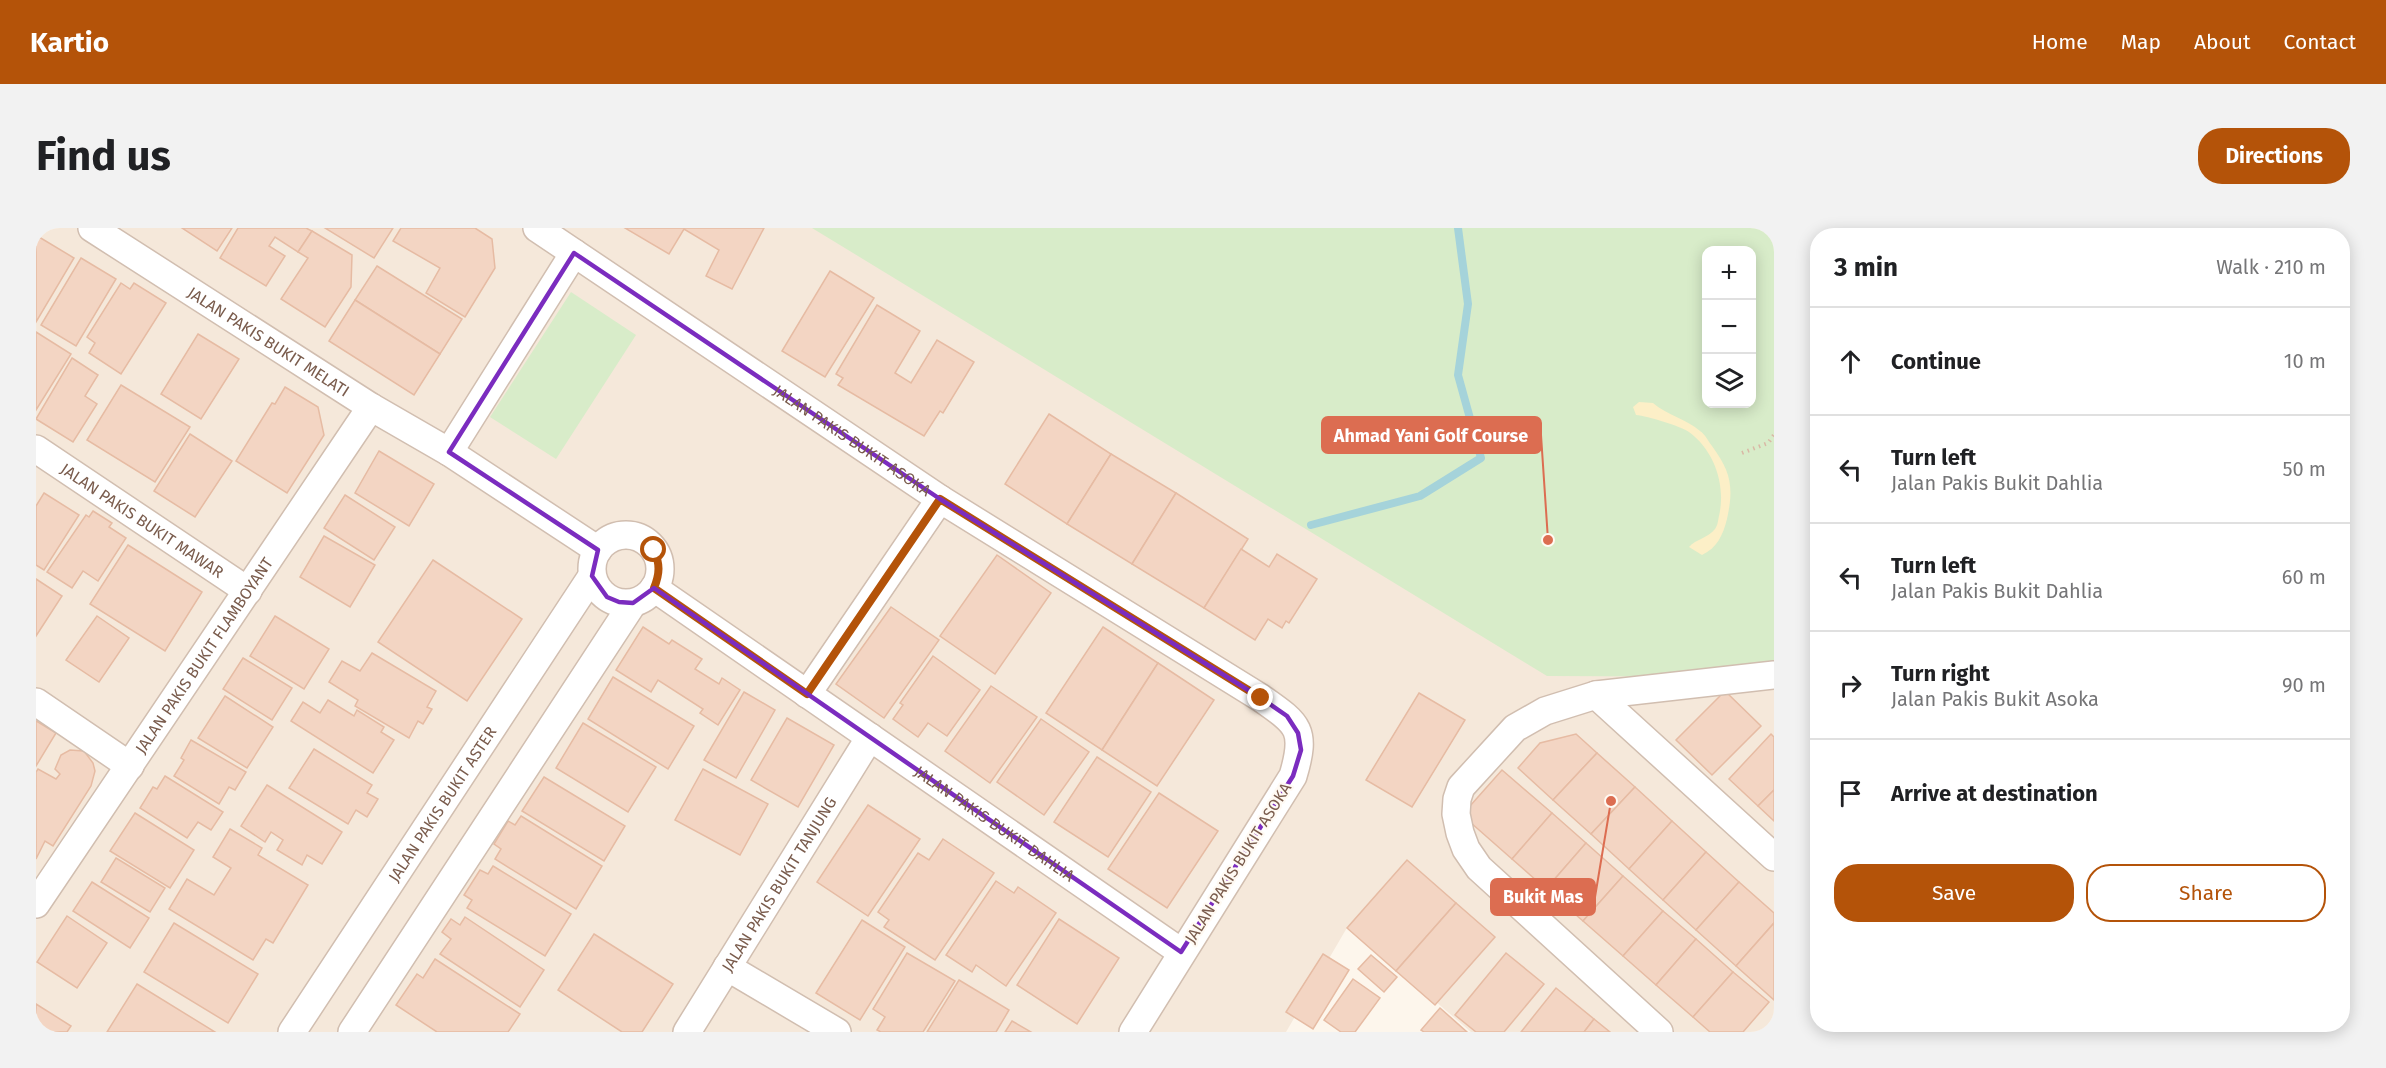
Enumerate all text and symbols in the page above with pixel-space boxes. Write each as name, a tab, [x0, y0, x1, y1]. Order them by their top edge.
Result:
text: Kartio	[30, 26, 109, 59]
text: Home	[2032, 29, 2088, 55]
text: Map	[2121, 29, 2161, 55]
text: About	[2194, 29, 2251, 55]
text: Contact	[2284, 29, 2356, 55]
button: Directions	[2198, 128, 2350, 184]
text: Find us	[36, 131, 171, 181]
map controls	[1702, 246, 1756, 408]
button: +	[1702, 246, 1756, 300]
text: 3 min	[1834, 252, 1898, 283]
text: Walk · 210 m	[2216, 255, 2326, 279]
street label: JALAN PAKIS BUKIT MELATI	[184, 283, 353, 400]
button: −	[1702, 300, 1756, 354]
icon: ahead	[1834, 345, 1867, 378]
text: Continue	[1891, 348, 1981, 375]
text: 10 m	[2284, 349, 2326, 373]
button: layers	[1702, 354, 1756, 408]
street label: JALAN PAKIS BUKIT ASOKA	[770, 380, 935, 500]
callout: Ahmad Yani Golf Course	[1322, 417, 1541, 453]
text: Ahmad Yani Golf Course	[1333, 425, 1528, 447]
text: Turn left	[1891, 444, 1976, 471]
icon: left	[1834, 453, 1867, 486]
text: 50 m	[2282, 457, 2326, 481]
street label: JALAN PAKIS BUKIT MAWAR	[57, 459, 228, 582]
text: Jalan Pakis Bukit Dahlia	[1891, 471, 2103, 495]
route start	[640, 536, 666, 562]
text: Turn left	[1891, 552, 1976, 579]
street label: JALAN PAKIS BUKIT FLAMBOYANT	[131, 553, 277, 757]
icon: left	[1834, 561, 1867, 594]
text: 60 m	[2282, 565, 2326, 589]
text: Jalan Pakis Bukit Dahlia	[1891, 579, 2103, 603]
text: Turn right	[1891, 660, 1990, 687]
icon: right	[1834, 669, 1867, 702]
text: 90 m	[2282, 673, 2326, 697]
route end	[1247, 684, 1273, 710]
text: Jalan Pakis Bukit Asoka	[1891, 687, 2099, 711]
street label: JALAN PAKIS BUKIT ASTER	[384, 722, 500, 885]
street label: JALAN PAKIS BUKIT DAHLIA	[911, 761, 1079, 886]
icon: arrive	[1834, 777, 1867, 810]
street label: JALAN PAKIS BUKIT ASOKA	[1181, 779, 1296, 947]
text: Arrive at destination	[1891, 780, 2098, 807]
street label: JALAN PAKIS BUKIT TANJUNG	[717, 793, 840, 975]
button: Save	[1834, 864, 2074, 922]
button: Share	[2086, 864, 2326, 922]
callout: Bukit Mas	[1491, 879, 1595, 915]
text: Bukit Mas	[1503, 886, 1583, 908]

